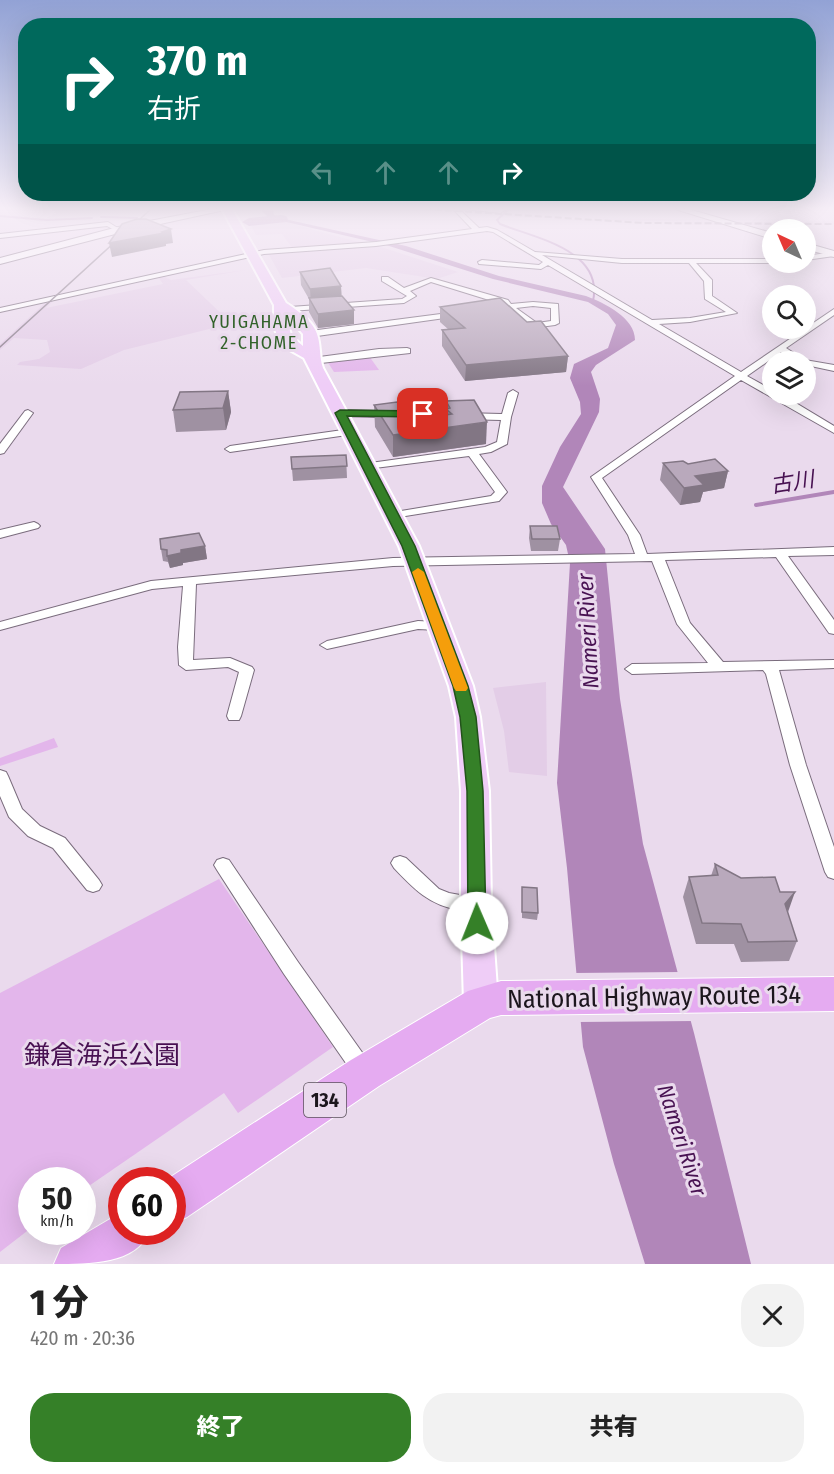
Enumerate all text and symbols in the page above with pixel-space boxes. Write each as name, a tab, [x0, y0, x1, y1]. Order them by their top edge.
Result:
text: 370 m	[147, 36, 248, 86]
icon: right	[48, 42, 126, 120]
text: 右折	[147, 93, 201, 125]
icon: left	[306, 156, 339, 189]
icon: ahead	[369, 156, 402, 189]
icon: ahead	[432, 156, 465, 189]
icon: right	[495, 156, 528, 189]
north arrow	[762, 219, 816, 273]
map controls	[762, 219, 816, 405]
button: search	[762, 285, 816, 339]
district label: YUIGAHAMA 2-CHOME	[209, 311, 309, 354]
button: layers	[762, 351, 816, 405]
pin	[397, 388, 448, 439]
icon: arrive	[406, 397, 439, 430]
water label: 古川	[768, 465, 818, 499]
water label: Nameri River	[571, 571, 605, 689]
position arrow	[445, 891, 509, 955]
street label: National Highway Route 134	[507, 979, 801, 1015]
park label: 鎌倉海浜公園	[24, 1040, 180, 1071]
water label: Nameri River	[651, 1081, 713, 1200]
road number: 134	[304, 1083, 346, 1117]
speed limit sign: 60	[108, 1167, 186, 1245]
text: 50	[41, 1181, 73, 1217]
text: km/h	[40, 1212, 74, 1230]
text: 1 分	[30, 1281, 89, 1325]
button: close	[741, 1284, 804, 1347]
text: 420 m · 20:36	[30, 1326, 135, 1350]
button: 終了	[30, 1393, 411, 1462]
button: 共有	[423, 1393, 804, 1462]

